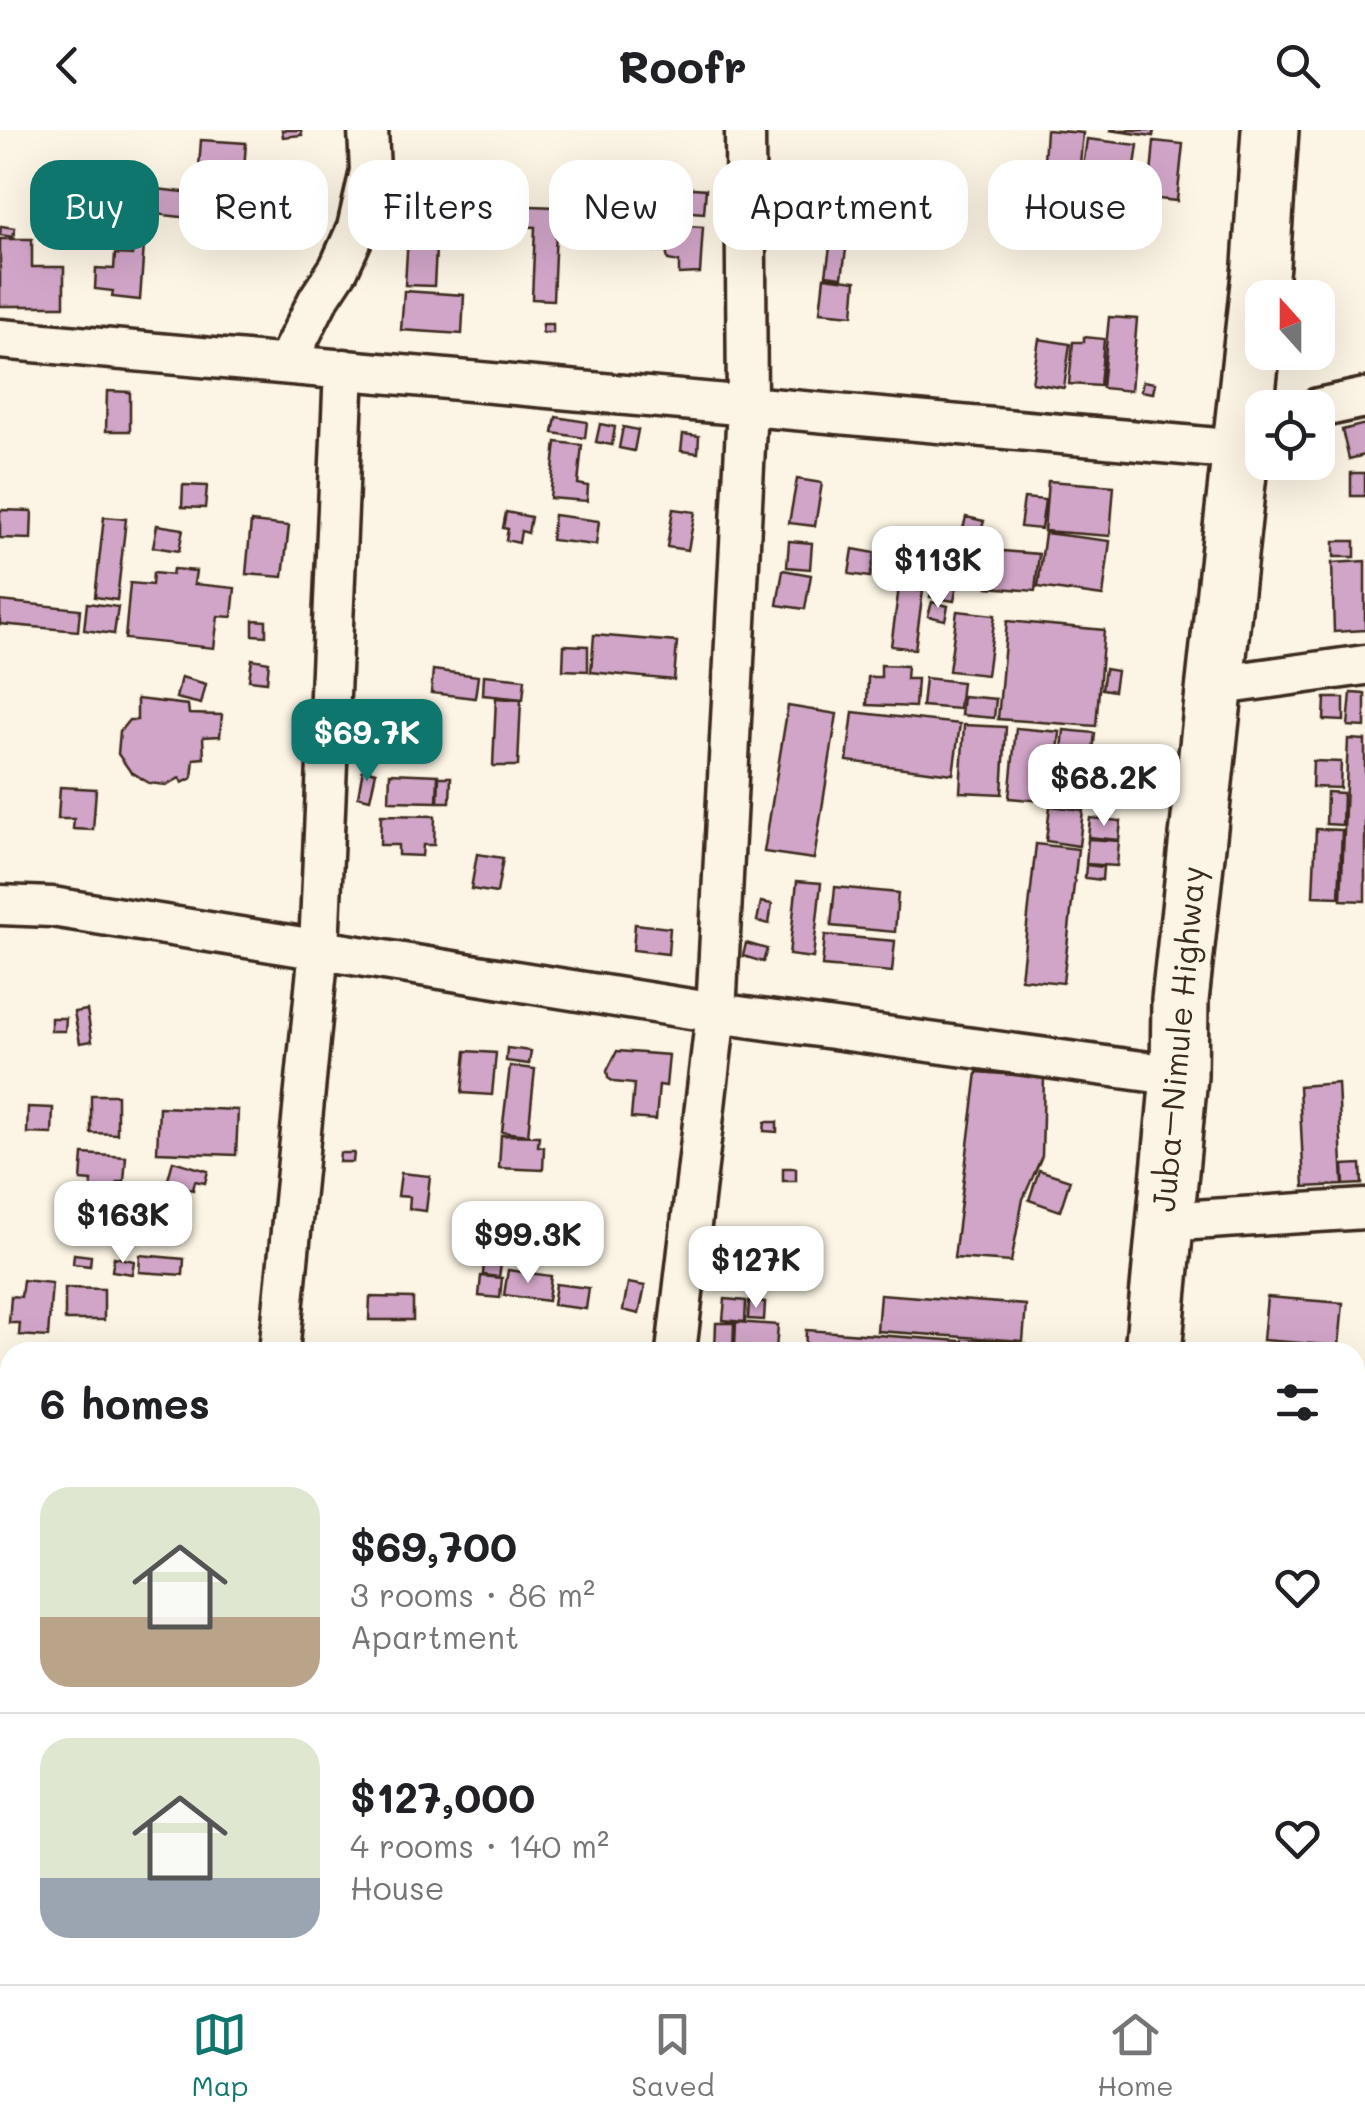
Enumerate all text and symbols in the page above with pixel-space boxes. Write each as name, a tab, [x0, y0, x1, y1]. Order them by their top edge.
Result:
text: Roofr	[618, 36, 747, 94]
icon: back	[40, 38, 95, 93]
icon: search	[1270, 38, 1325, 93]
chip: Buy	[30, 160, 159, 250]
chip: Rent	[179, 160, 328, 250]
chip: Filters	[348, 160, 529, 250]
chip: New	[549, 160, 693, 250]
chip: Apartment	[713, 160, 968, 250]
chip: House	[988, 160, 1162, 250]
north arrow	[1245, 280, 1335, 370]
map controls	[1245, 280, 1335, 480]
button: locate	[1245, 390, 1335, 480]
pin: $113K	[868, 526, 1008, 611]
text: $113K	[894, 537, 982, 579]
pin: $69.7K	[286, 699, 448, 784]
text: $69.7K	[313, 710, 421, 752]
pin: $68.2K	[1023, 744, 1185, 829]
text: $68.2K	[1050, 755, 1158, 797]
street label: Juba–Nimule Highway	[1141, 864, 1214, 1213]
pin: $163K	[53, 1181, 193, 1266]
text: $163K	[76, 1192, 170, 1234]
pin: $99.3K	[447, 1201, 609, 1286]
text: $99.3K	[474, 1212, 582, 1254]
pin: $127K	[686, 1226, 826, 1311]
text: $127K	[711, 1237, 801, 1279]
text: 6 homes	[40, 1375, 210, 1430]
icon: filters	[1270, 1375, 1325, 1430]
text: $69,700	[350, 1518, 517, 1573]
icon: home	[120, 1527, 240, 1647]
icon: heart	[1270, 1560, 1325, 1615]
text: 3 rooms · 86 m²	[350, 1573, 595, 1615]
text: Apartment	[350, 1615, 519, 1657]
text: $127,000	[350, 1769, 535, 1824]
icon: home	[120, 1778, 240, 1898]
icon: heart	[1270, 1811, 1325, 1866]
text: 4 rooms · 140 m²	[350, 1824, 609, 1866]
text: House	[350, 1866, 445, 1908]
tab: Map	[191, 2007, 248, 2103]
tab: Saved	[631, 2007, 714, 2103]
tab: Home	[1097, 2007, 1174, 2103]

